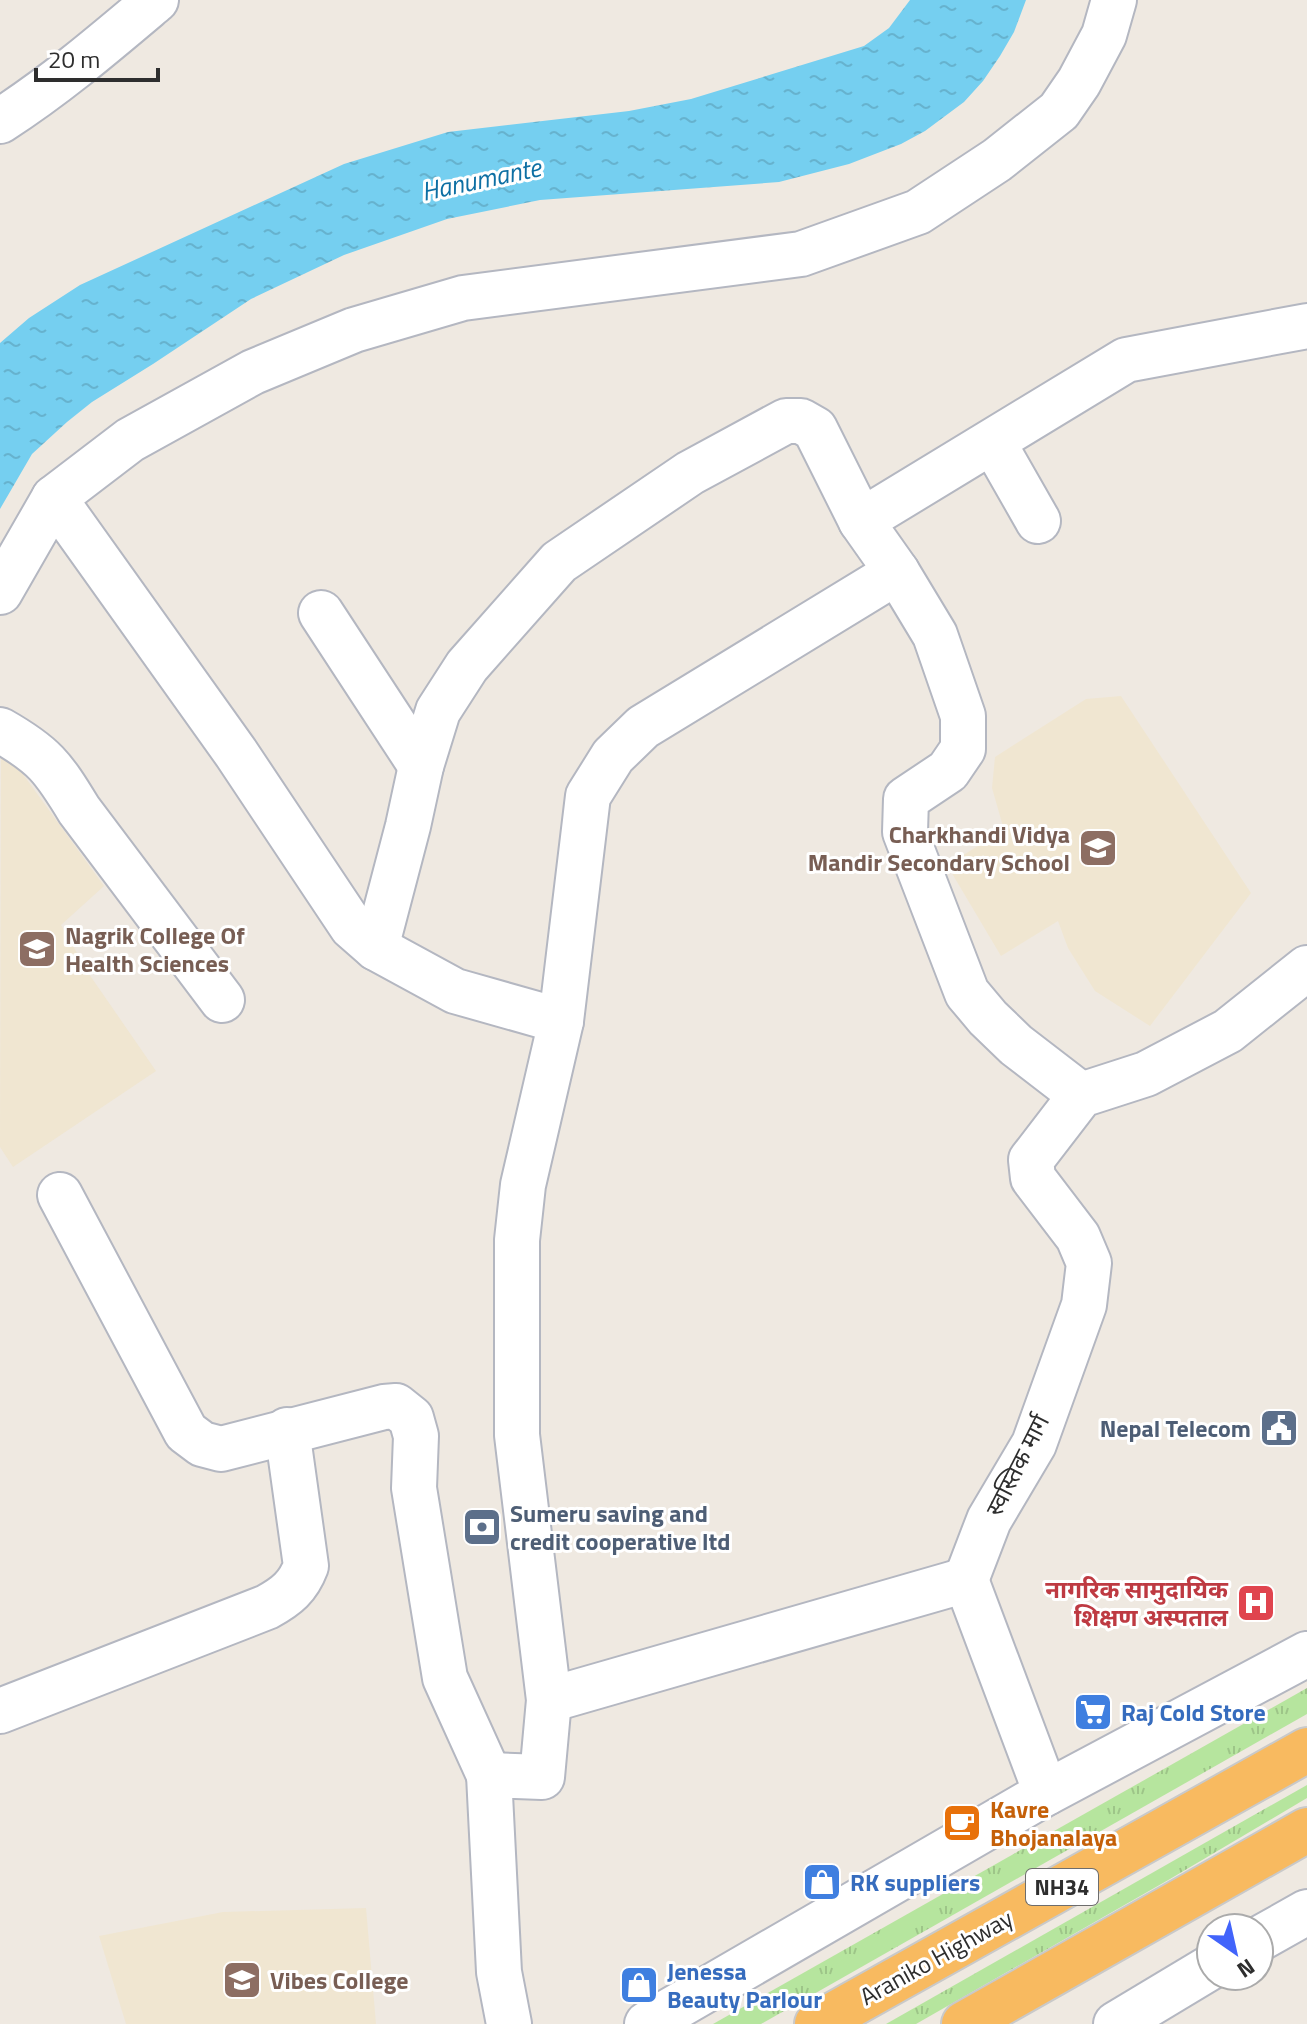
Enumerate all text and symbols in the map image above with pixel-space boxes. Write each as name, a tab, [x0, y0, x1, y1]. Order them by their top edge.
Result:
scale bar	[36, 32, 158, 82]
text: 20 m	[48, 41, 100, 77]
water label: Hanumante	[418, 147, 546, 211]
place label: Charkhandi Vidya Mandir Secondary School	[808, 816, 1070, 880]
school or university icon: Charkhandi Vidya Mandir Secondary School	[1077, 827, 1119, 869]
place label: Nagrik College Of Health Sciences	[65, 917, 245, 981]
school or university icon: Nagrik College Of Health Sciences	[16, 928, 58, 970]
street label: स्वस्तिक मार्ग	[976, 1407, 1058, 1522]
public building icon: Nepal Telecom	[1258, 1407, 1300, 1449]
place label: Nepal Telecom	[1100, 1410, 1251, 1446]
place label: Sumeru saving and credit cooperative ltd	[510, 1495, 731, 1559]
bank icon: Sumeru saving and credit cooperative ltd	[461, 1506, 503, 1548]
place label: नागरिक सामुदायिक शिक्षण अस्पताल	[1045, 1571, 1229, 1635]
hospital icon: नागरिक सामुदायिक शिक्षण अस्पताल	[1235, 1582, 1277, 1624]
supermarket icon: Raj Cold Store	[1072, 1691, 1114, 1733]
place label: Raj Cold Store	[1121, 1694, 1266, 1730]
place label: Kavre Bhojanalaya	[990, 1791, 1117, 1855]
cafe icon: Kavre Bhojanalaya	[941, 1802, 983, 1844]
shop icon: RK suppliers	[801, 1861, 843, 1903]
place label: RK suppliers	[850, 1864, 980, 1900]
road number: NH34	[1026, 1869, 1098, 1905]
street label: Araniko Highway	[853, 1900, 1019, 2014]
north arrow	[1195, 1912, 1275, 1992]
text: N	[1230, 1950, 1262, 1987]
place label: Jenessa Beauty Parlour	[667, 1953, 822, 2017]
school or university icon: Vibes College	[221, 1959, 263, 2001]
place label: Vibes College	[270, 1962, 408, 1998]
shop icon: Jenessa Beauty Parlour	[618, 1964, 660, 2006]

